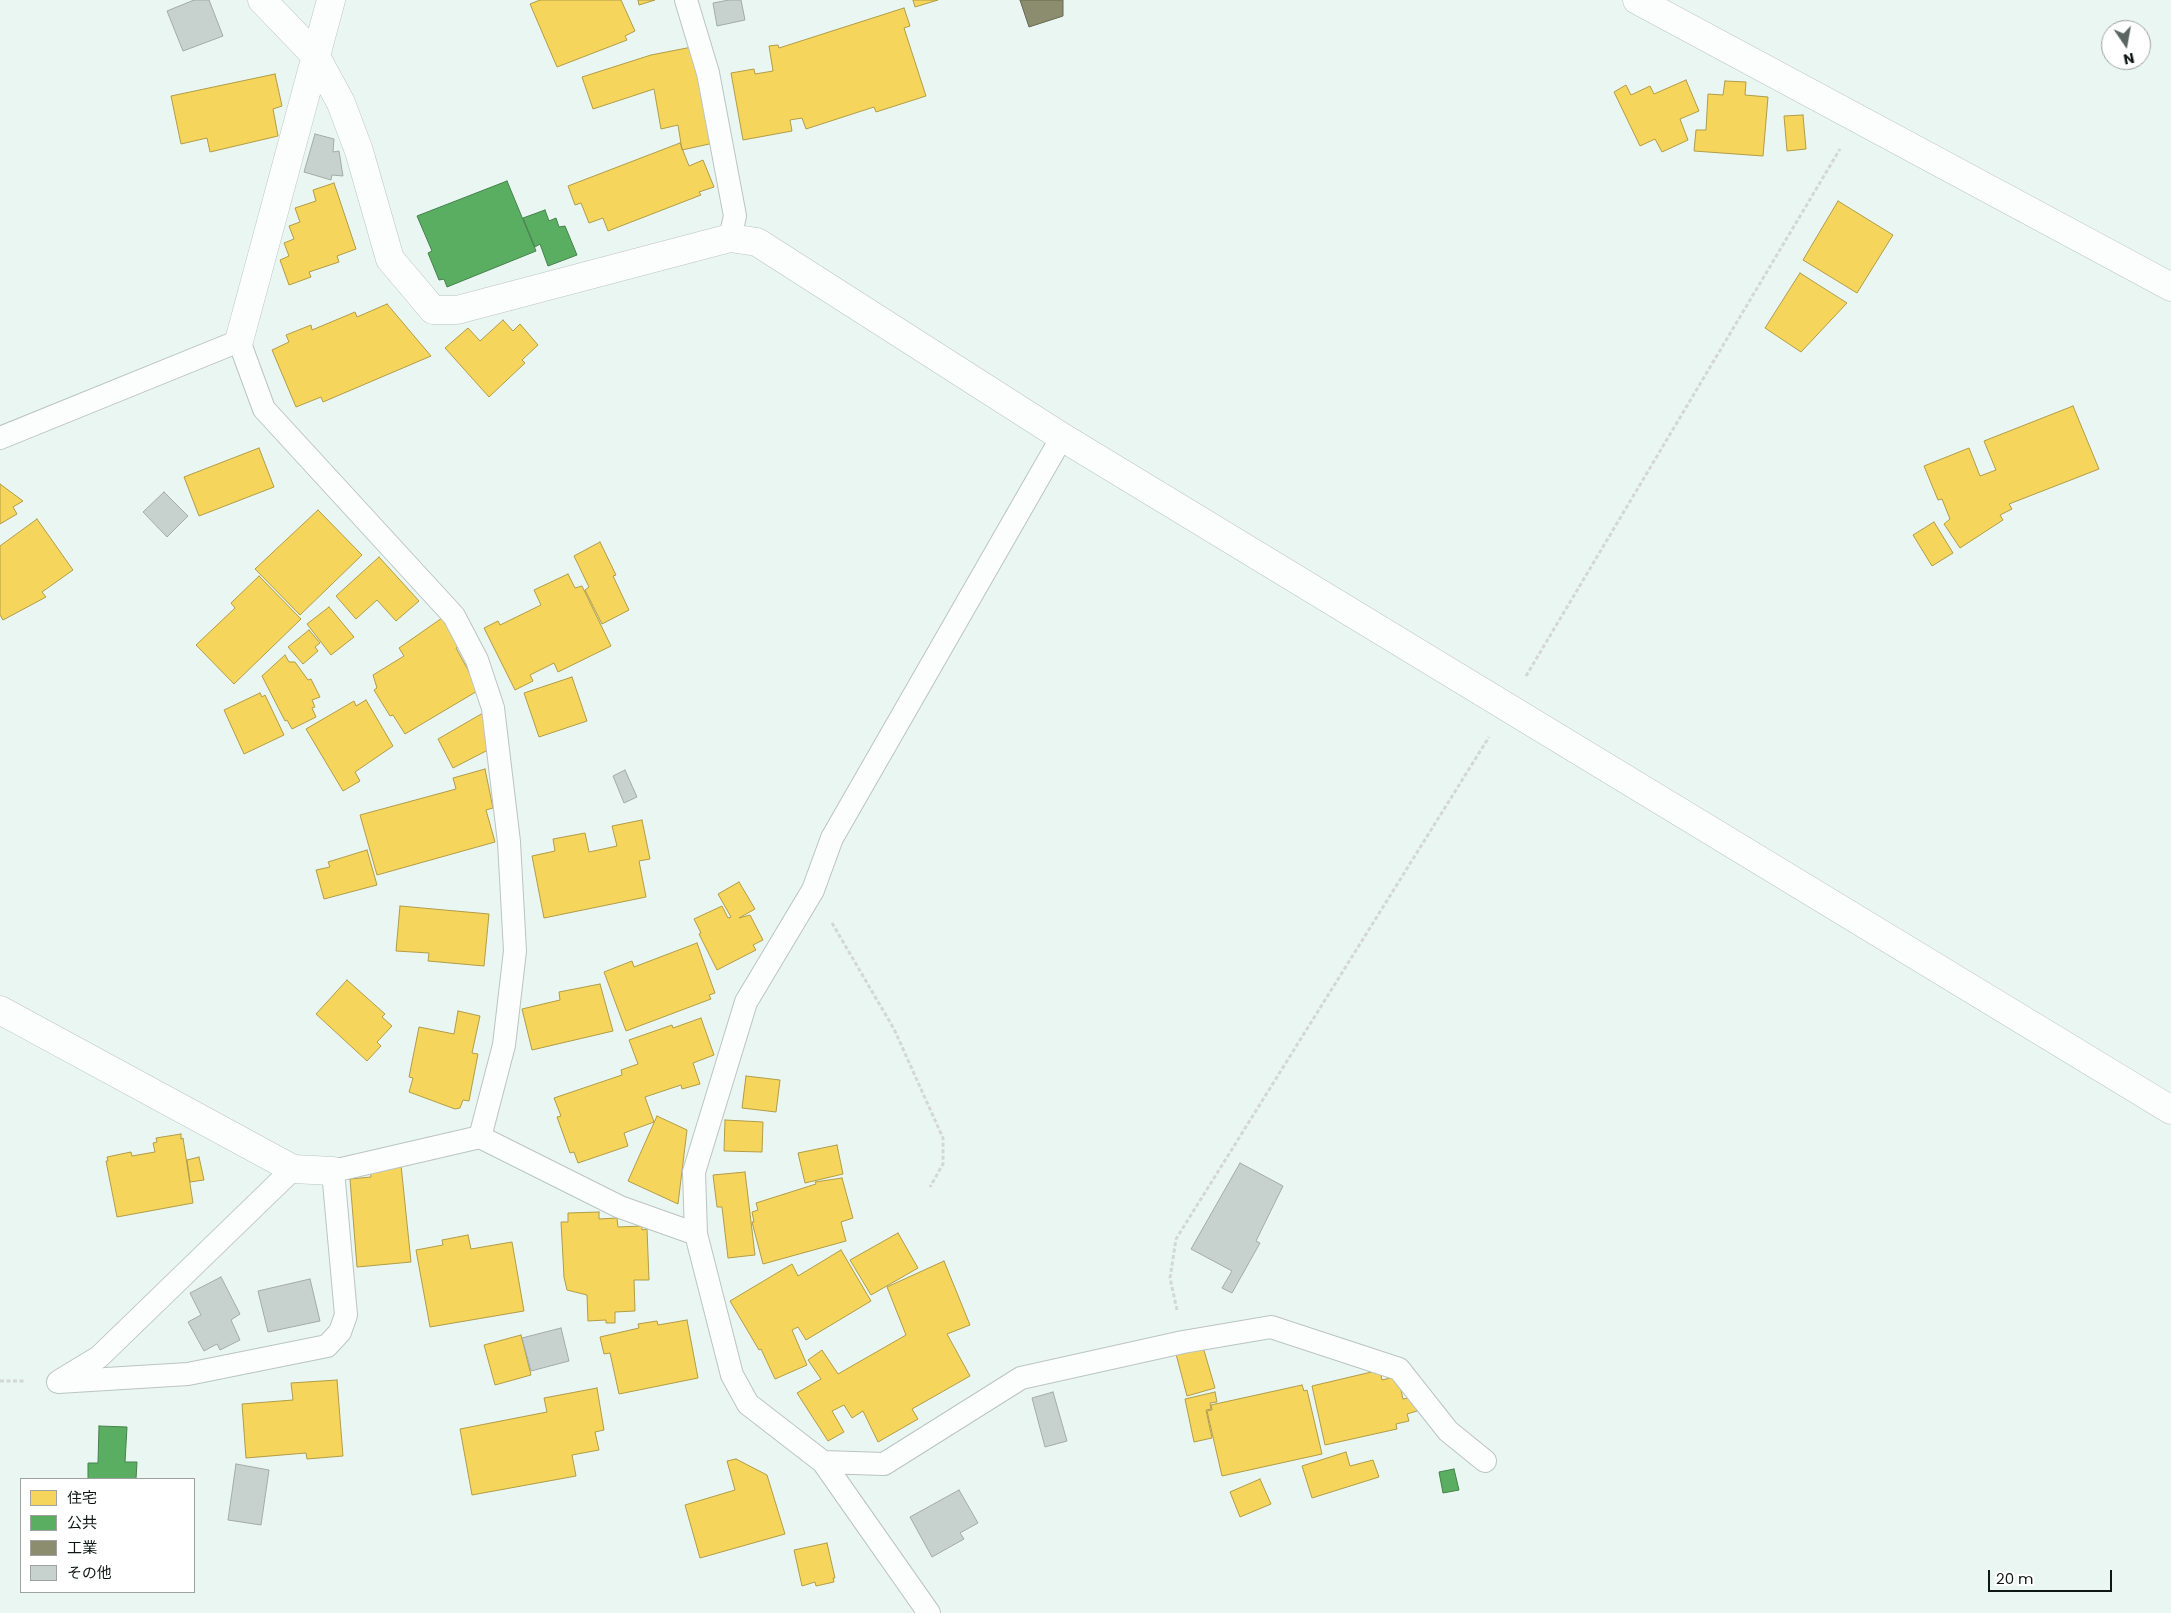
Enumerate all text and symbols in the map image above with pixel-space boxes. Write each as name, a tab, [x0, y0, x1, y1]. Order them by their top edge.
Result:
north arrow	[2101, 20, 2151, 70]
text: N	[2122, 48, 2136, 70]
legend	[20, 1478, 195, 1593]
text: 住宅	[67, 1487, 97, 1508]
text: 公共	[67, 1512, 97, 1533]
text: 工業	[67, 1537, 97, 1558]
scale bar	[1991, 1560, 2115, 1592]
text: その他	[67, 1562, 112, 1583]
text: 20 m	[1996, 1568, 2034, 1589]

